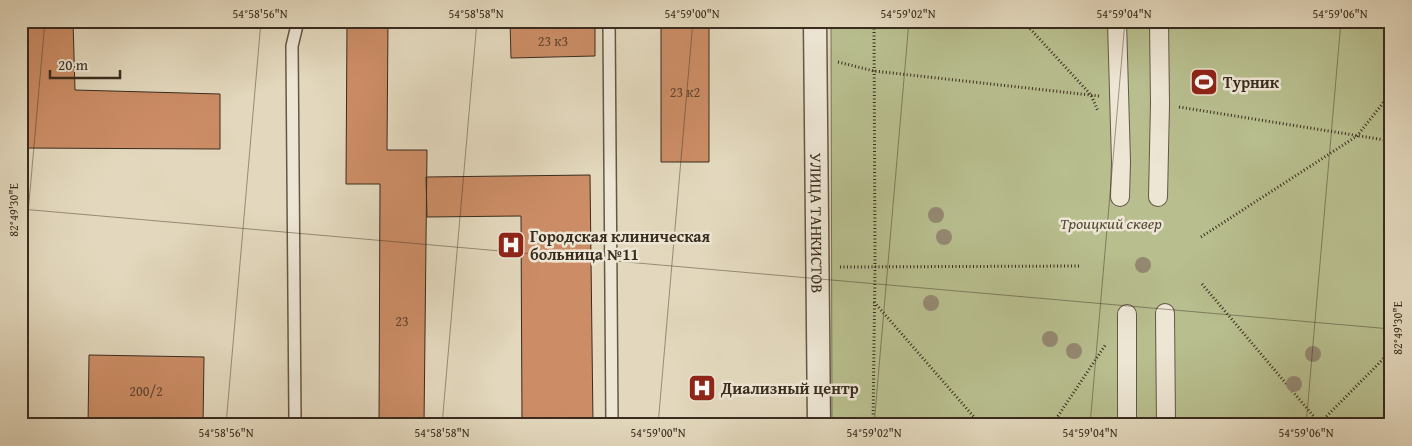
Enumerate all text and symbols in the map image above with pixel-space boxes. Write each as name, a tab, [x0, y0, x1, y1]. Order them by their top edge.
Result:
text: 54°58'56"N	[232, 5, 288, 22]
text: 54°58'58"N	[448, 5, 504, 22]
text: 54°59'00"N	[664, 5, 720, 22]
text: 54°59'02"N	[880, 5, 936, 22]
text: 54°59'04"N	[1096, 5, 1152, 22]
text: 54°59'06"N	[1312, 5, 1368, 22]
house number: 23 к3	[538, 31, 568, 51]
scale bar	[50, 48, 120, 80]
text: 20 m	[58, 54, 89, 75]
sports icon: Турник	[1189, 67, 1219, 97]
place label: Турник	[1223, 70, 1280, 94]
house number: 23 к2	[670, 82, 700, 102]
street label: УЛИЦА ТАНКИСТОВ	[804, 153, 830, 293]
text: 82°49'30"E	[5, 183, 22, 237]
park label: Троицкий сквер	[1060, 211, 1162, 235]
place label: Городская клиническая больница №11	[530, 224, 711, 266]
hospital icon: Городская клиническая больница №11	[496, 230, 526, 260]
text: 82°49'30"E	[1389, 301, 1406, 355]
house number: 23	[395, 311, 409, 331]
hospital icon: Диализный центр	[687, 373, 717, 403]
place label: Диализный центр	[720, 376, 859, 400]
house number: 200/2	[129, 381, 163, 401]
text: 54°58'56"N	[198, 424, 254, 441]
text: 54°58'58"N	[414, 424, 470, 441]
text: 54°59'00"N	[630, 424, 686, 441]
text: 54°59'02"N	[846, 424, 902, 441]
text: 54°59'04"N	[1062, 424, 1118, 441]
text: 54°59'06"N	[1278, 424, 1334, 441]

